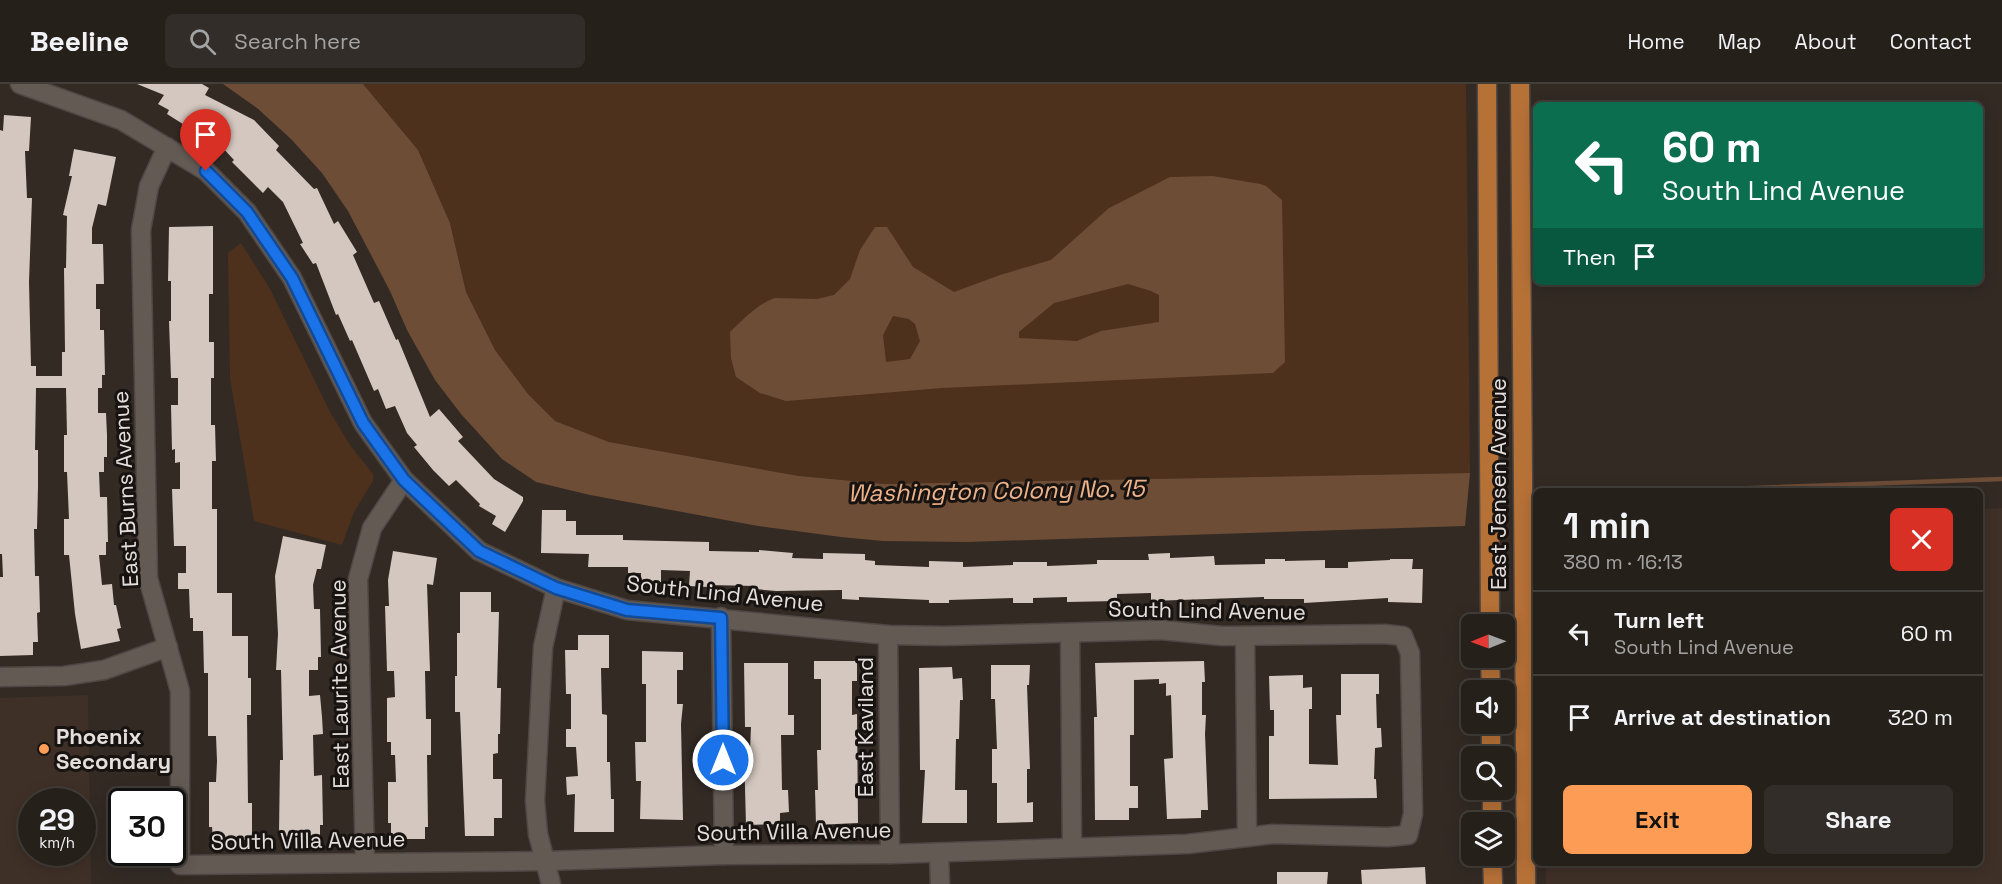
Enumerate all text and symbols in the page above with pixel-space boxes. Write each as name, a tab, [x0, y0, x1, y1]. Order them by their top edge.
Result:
search box	[165, 14, 585, 68]
text: Beeline	[30, 23, 129, 59]
icon: search	[186, 25, 219, 58]
text: Search here	[234, 27, 361, 55]
text: Home	[1627, 28, 1685, 55]
text: Map	[1718, 28, 1762, 55]
text: About	[1795, 28, 1857, 55]
text: Contact	[1890, 28, 1972, 55]
pin	[180, 109, 231, 171]
icon: arrive	[189, 118, 222, 151]
text: 60 m	[1662, 121, 1762, 174]
icon: left	[1563, 126, 1641, 204]
text: South Lind Avenue	[1662, 173, 1905, 208]
icon: arrive	[1628, 240, 1661, 273]
text: Then	[1563, 243, 1616, 271]
street label: East Jensen Avenue	[1484, 378, 1512, 590]
street label: East Burns Avenue	[106, 390, 144, 588]
water label: Washington Colony No. 15	[847, 472, 1147, 509]
text: 1 min	[1563, 503, 1651, 549]
button: close	[1890, 508, 1953, 571]
text: 380 m · 16:13	[1563, 549, 1683, 575]
street label: South Lind Avenue	[625, 569, 825, 617]
street label: East Laurite Avenue	[323, 579, 355, 789]
street label: South Lind Avenue	[1108, 594, 1306, 626]
text: Turn left	[1614, 606, 1704, 634]
north arrow	[1461, 614, 1515, 668]
map controls	[1461, 614, 1515, 866]
icon: left	[1563, 617, 1596, 650]
text: 60 m	[1901, 619, 1953, 647]
text: South Lind Avenue	[1614, 634, 1794, 660]
street label: East Kaviland	[851, 657, 879, 797]
button: sound	[1461, 680, 1515, 734]
icon: arrive	[1563, 701, 1596, 734]
text: Arrive at destination	[1614, 703, 1831, 731]
text: 320 m	[1888, 703, 1953, 731]
place label: Phoenix Secondary	[56, 722, 171, 775]
position arrow	[691, 728, 755, 792]
marker: Phoenix Secondary	[37, 742, 51, 756]
button: search	[1461, 746, 1515, 800]
button: Exit	[1563, 785, 1752, 854]
button: Share	[1764, 785, 1953, 854]
speed limit sign: 30	[108, 788, 186, 866]
text: 29	[39, 800, 75, 839]
button: layers	[1461, 812, 1515, 866]
street label: South Villa Avenue	[696, 815, 892, 847]
street label: South Villa Avenue	[210, 824, 406, 856]
text: km/h	[39, 833, 75, 852]

